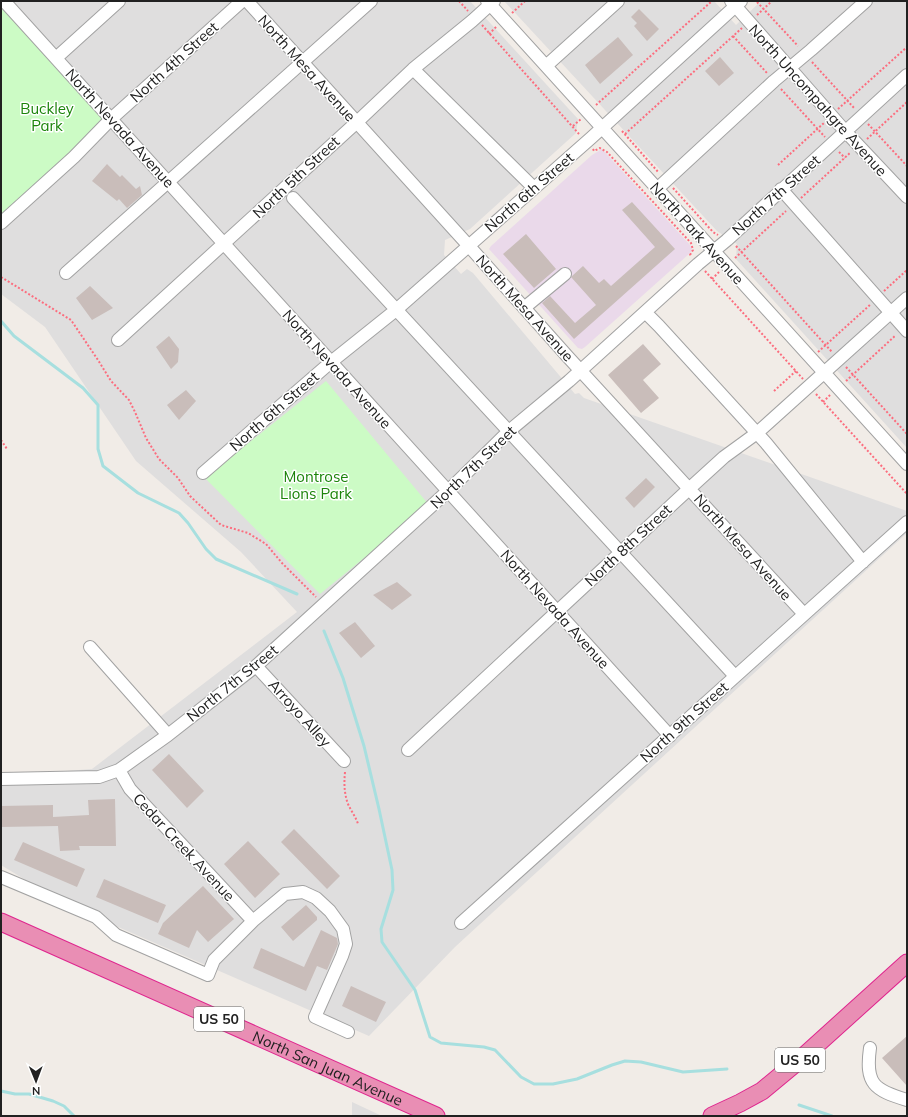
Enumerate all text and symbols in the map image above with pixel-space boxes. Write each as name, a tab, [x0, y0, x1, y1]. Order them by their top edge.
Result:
street label: North Mesa Avenue	[254, 11, 360, 125]
street label: North 4th Street	[126, 17, 222, 107]
street label: North Uncompahgre Avenue	[745, 20, 891, 180]
street label: North Nevada Avenue	[61, 64, 179, 192]
park label: Buckley Park	[20, 99, 74, 135]
street label: North 5th Street	[249, 132, 343, 222]
street label: North 6th Street	[480, 148, 578, 236]
street label: North 7th Street	[728, 150, 824, 240]
street label: North Park Avenue	[646, 178, 748, 288]
street label: North Mesa Avenue	[472, 251, 578, 365]
street label: North Nevada Avenue	[278, 305, 396, 433]
street label: North 6th Street	[225, 367, 323, 455]
street label: North 7th Street	[426, 421, 520, 513]
park label: Montrose Lions Park	[280, 467, 352, 503]
street label: North Mesa Avenue	[690, 490, 796, 604]
street label: North 8th Street	[581, 500, 675, 590]
street label: North Nevada Avenue	[496, 545, 614, 673]
street label: North 7th Street	[182, 640, 282, 726]
street label: Arroyo Alley	[265, 675, 335, 751]
street label: North 9th Street	[636, 677, 732, 767]
street label: Cedar Creek Avenue	[129, 789, 239, 905]
road number: US 50	[194, 1007, 244, 1031]
street label: North San Juan Avenue	[250, 1026, 406, 1110]
road number: US 50	[775, 1048, 825, 1072]
north arrow	[16, 1061, 56, 1101]
text: N	[32, 1084, 40, 1098]

